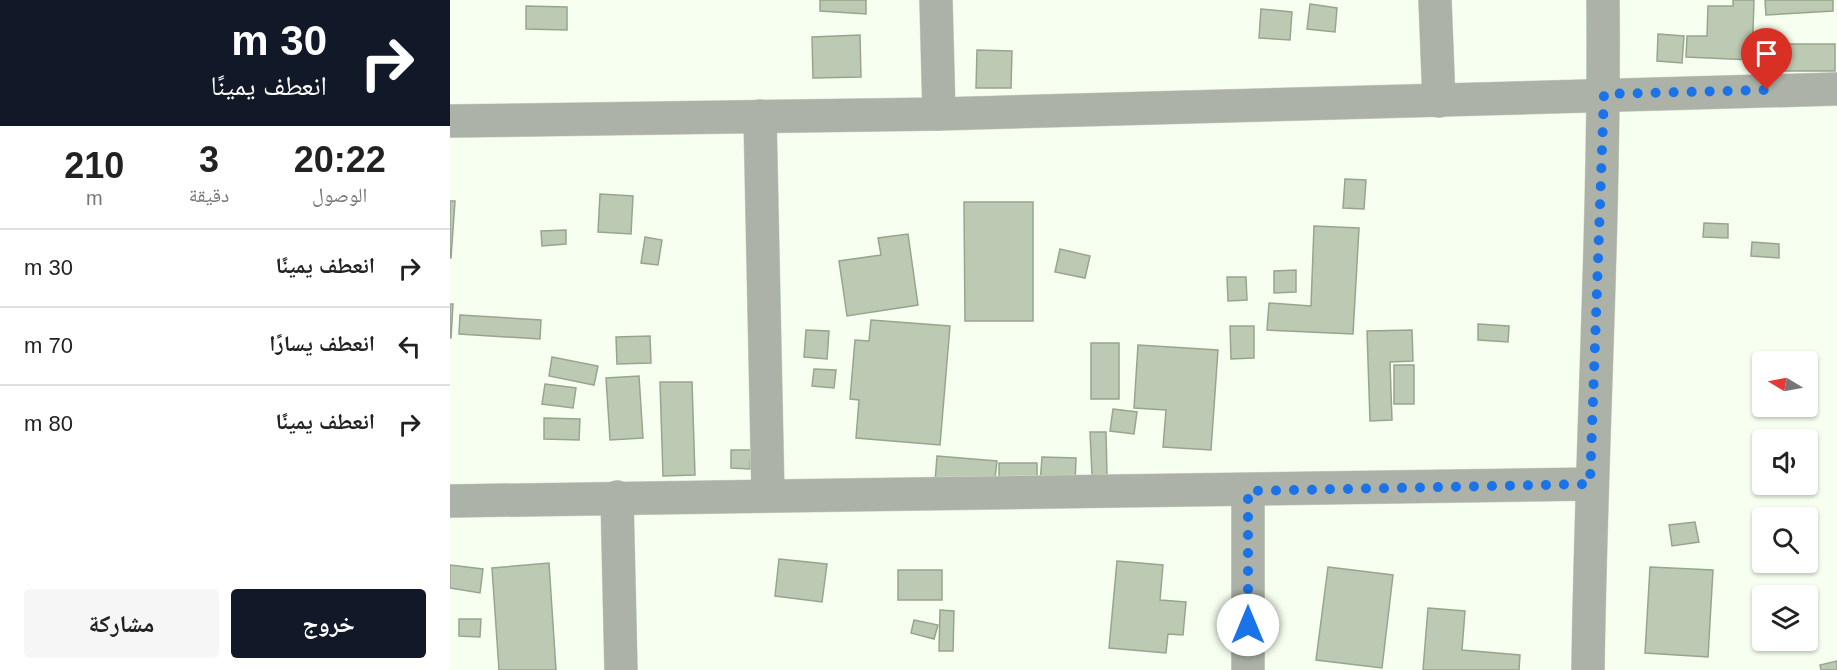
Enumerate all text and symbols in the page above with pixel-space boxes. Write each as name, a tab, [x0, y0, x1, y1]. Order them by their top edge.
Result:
text: 30 m	[231, 17, 327, 64]
icon: right	[348, 24, 426, 102]
pin	[1741, 28, 1792, 90]
icon: arrive	[1750, 37, 1783, 70]
text: انعطف يمينًا	[211, 71, 327, 101]
text: 3	[199, 139, 219, 180]
text: 20:22	[294, 139, 386, 180]
text: 210	[64, 145, 124, 186]
text: دقيقة	[189, 184, 229, 206]
text: الوصول	[312, 184, 367, 206]
text: m	[86, 187, 103, 209]
icon: right	[393, 252, 426, 285]
text: انعطف يمينًا	[276, 253, 375, 278]
text: 30 m	[24, 255, 73, 280]
icon: left	[393, 330, 426, 363]
text: انعطف يسارًا	[269, 331, 375, 356]
text: 70 m	[24, 333, 73, 358]
north arrow	[1752, 351, 1818, 417]
map controls	[1752, 351, 1818, 651]
icon: right	[393, 408, 426, 441]
text: انعطف يمينًا	[276, 409, 375, 434]
text: 80 m	[24, 411, 73, 436]
button: sound	[1752, 429, 1818, 495]
button: search	[1752, 507, 1818, 573]
button: layers	[1752, 585, 1818, 651]
button: مشاركة	[24, 589, 219, 658]
button: خروج	[231, 589, 426, 658]
position arrow	[1216, 593, 1280, 657]

